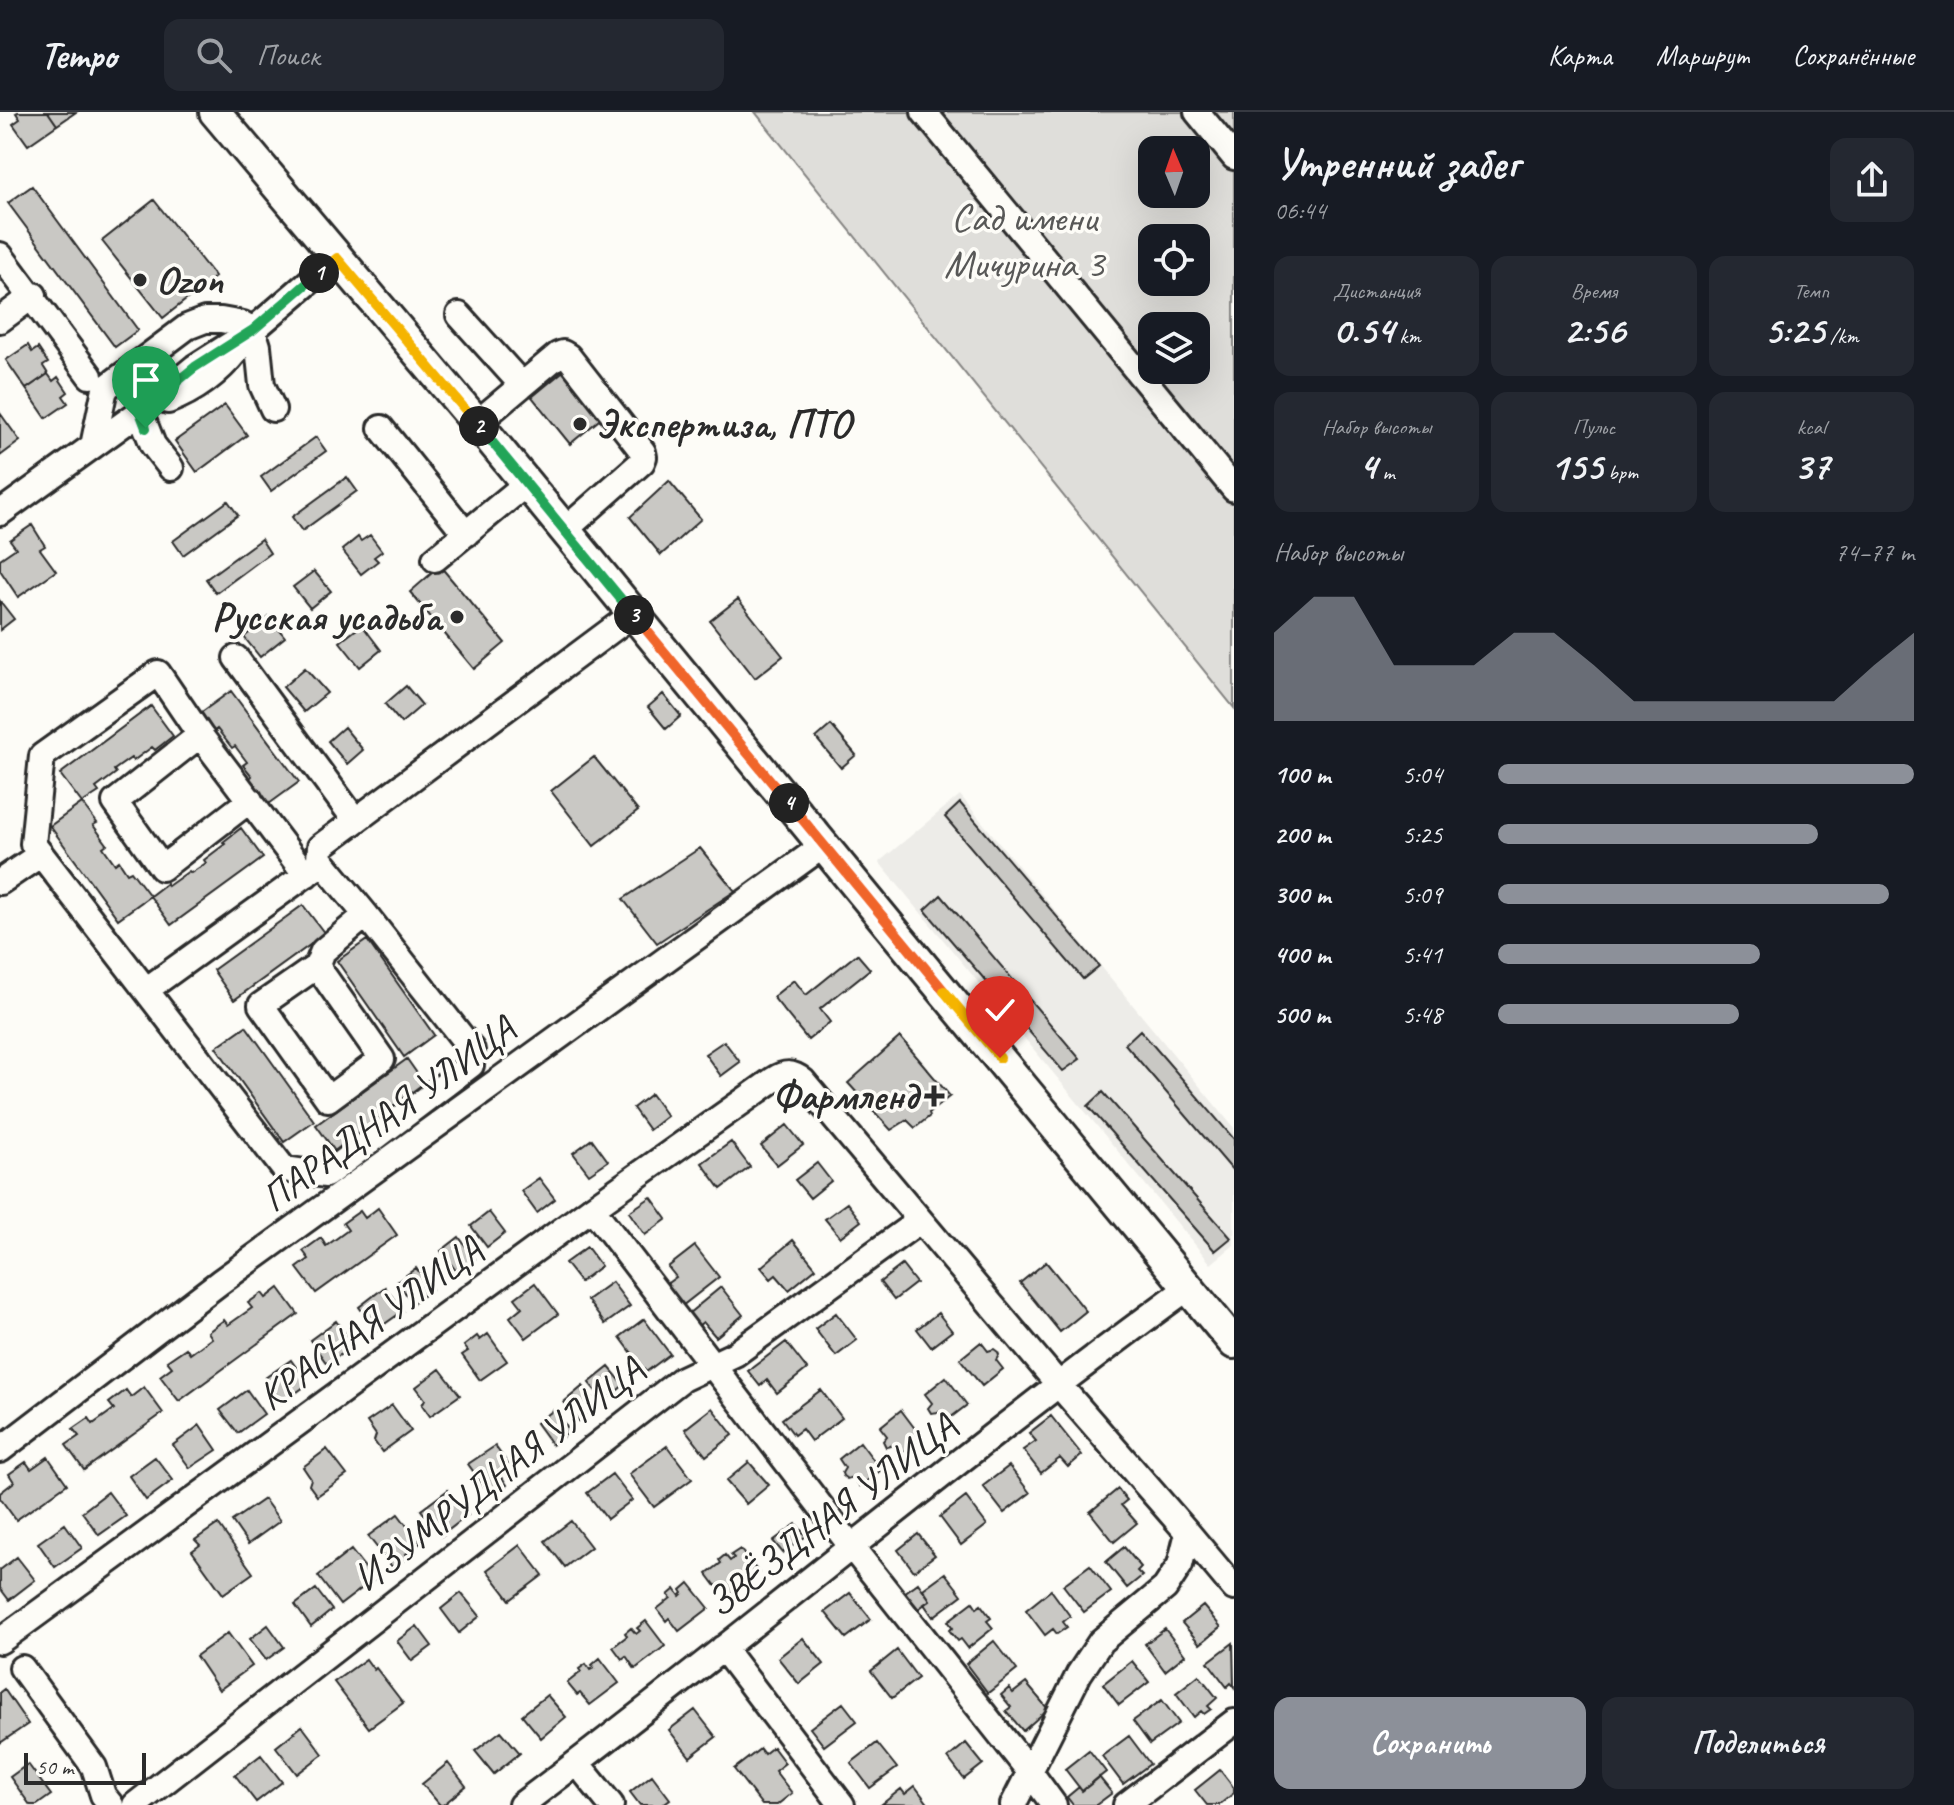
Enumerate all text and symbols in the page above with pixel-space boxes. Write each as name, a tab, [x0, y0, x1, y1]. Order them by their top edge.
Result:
search box	[164, 19, 724, 91]
text: Tempo	[40, 32, 116, 79]
icon: search	[192, 33, 236, 77]
text: Поиск	[256, 36, 320, 74]
text: Карта	[1548, 38, 1612, 73]
text: Маршрут	[1656, 38, 1748, 73]
text: Сохранённые	[1792, 38, 1914, 73]
north arrow	[1138, 136, 1210, 208]
map controls	[1138, 136, 1210, 384]
text: Утренний забег	[1274, 136, 1519, 191]
button: share	[1830, 138, 1914, 222]
park label: Сад имени Мичурина 3	[944, 193, 1107, 289]
text: 06:44	[1274, 194, 1326, 227]
button: locate	[1138, 224, 1210, 296]
pin: 1	[299, 253, 339, 293]
place label: Ozon	[156, 255, 223, 305]
text: 1	[314, 259, 324, 287]
marker: Ozon	[131, 271, 149, 289]
text: Дистанция	[1333, 277, 1421, 305]
text: Время	[1571, 277, 1617, 305]
text: Темп	[1794, 277, 1829, 305]
text: 0.54	[1333, 305, 1394, 355]
text: 2:56	[1563, 305, 1625, 355]
text: 5:25	[1764, 305, 1825, 355]
button: layers	[1138, 312, 1210, 384]
text: km	[1394, 322, 1421, 350]
text: /km	[1825, 322, 1859, 350]
pin	[112, 346, 180, 428]
icon: arrive	[124, 358, 168, 402]
place label: Экспертиза, ПТО	[596, 399, 855, 449]
pin: 2	[459, 406, 499, 446]
text: 2	[474, 412, 484, 440]
text: Набор высоты	[1322, 413, 1431, 441]
text: Пульс	[1573, 413, 1615, 441]
text: kcal	[1797, 413, 1826, 441]
marker: Экспертиза, ПТО	[571, 415, 589, 433]
text: 4	[1359, 441, 1377, 491]
text: 155	[1550, 441, 1603, 491]
text: 37	[1793, 441, 1829, 491]
text: m	[1377, 458, 1394, 486]
text: bpm	[1603, 458, 1638, 486]
text: Набор высоты	[1274, 536, 1403, 569]
text: 74–77 m	[1835, 536, 1914, 569]
place label: Русская усадьба	[212, 592, 444, 642]
pin: 3	[614, 595, 654, 635]
text: 3	[629, 601, 639, 629]
marker: Русская усадьба	[448, 608, 466, 626]
text: 100 m	[1274, 758, 1330, 791]
text: 5:04	[1402, 758, 1442, 791]
pin: 4	[769, 783, 809, 823]
text: 4	[784, 789, 794, 817]
text: 200 m	[1274, 818, 1330, 851]
text: 5:25	[1402, 818, 1442, 851]
text: 300 m	[1274, 878, 1330, 911]
text: 5:09	[1402, 878, 1442, 911]
text: 400 m	[1274, 938, 1330, 971]
text: 5:41	[1402, 938, 1442, 971]
pin	[966, 976, 1034, 1058]
icon: check	[978, 988, 1022, 1032]
text: 500 m	[1274, 998, 1330, 1031]
text: 5:48	[1402, 998, 1442, 1031]
street label: ПАРАДНАЯ УЛИЦА	[251, 1004, 526, 1223]
place label: Фармленд	[773, 1071, 922, 1121]
marker: Фармленд	[925, 1087, 943, 1105]
street label: КРАСНАЯ УЛИЦА	[248, 1224, 493, 1421]
street label: ИЗУМРУДНАЯ УЛИЦА	[343, 1344, 654, 1603]
street label: ЗВЁЗДНАЯ УЛИЦА	[696, 1401, 967, 1628]
button: Сохранить	[1274, 1697, 1586, 1789]
button: Поделиться	[1602, 1697, 1914, 1789]
scale bar	[24, 1749, 146, 1785]
text: 50 m	[36, 1753, 73, 1781]

